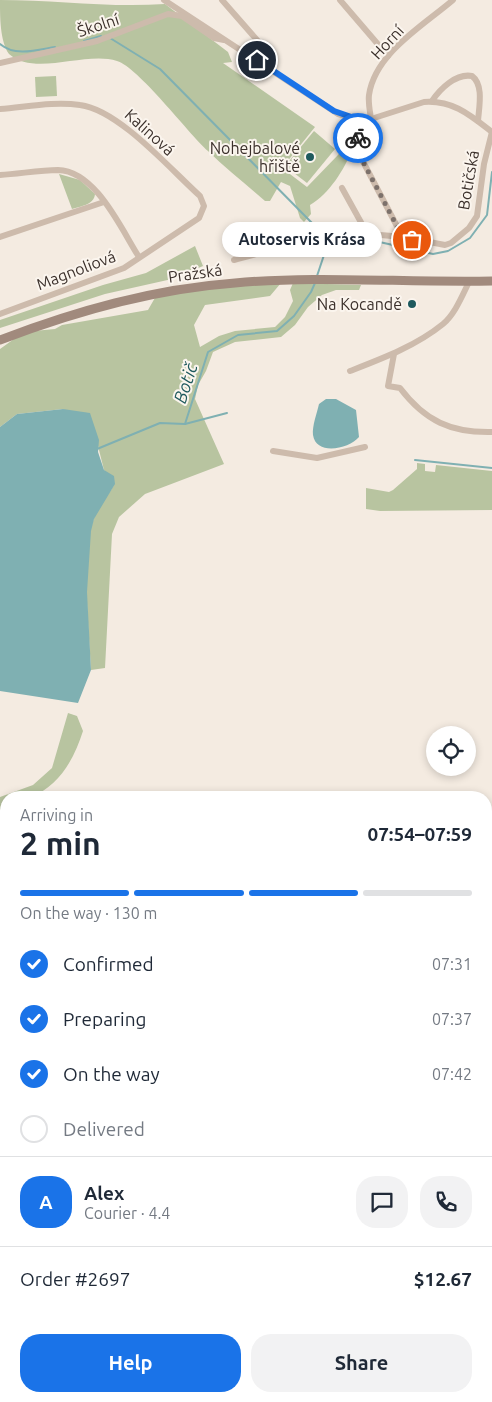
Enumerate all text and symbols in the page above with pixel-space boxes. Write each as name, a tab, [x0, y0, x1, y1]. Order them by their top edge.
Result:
street label: Školní	[75, 9, 122, 40]
street label: Horní	[367, 21, 408, 63]
pin	[236, 39, 278, 81]
icon: home	[243, 46, 271, 74]
street label: Kalinová	[121, 105, 179, 159]
courier	[333, 113, 383, 163]
icon: bike	[344, 124, 372, 152]
place label: Nohejbalové hřiště	[210, 139, 300, 175]
street label: Botičská	[454, 149, 482, 211]
marker: Nohejbalové hřiště	[304, 151, 316, 163]
pin	[391, 219, 433, 261]
callout: Autoservis Krása	[222, 222, 382, 258]
icon: bag	[398, 226, 426, 254]
text: Autoservis Krása	[238, 230, 366, 248]
street label: Magnoliová	[34, 247, 118, 293]
street label: Pražská	[167, 260, 223, 286]
place label: Na Kocandě	[317, 295, 402, 313]
marker: Na Kocandě	[406, 298, 418, 310]
water label: Botič	[169, 359, 201, 406]
map controls	[426, 726, 476, 776]
button: locate	[426, 726, 476, 776]
text: Arriving in	[20, 806, 93, 824]
text: 07:54–07:59	[367, 823, 472, 845]
text: 2 min	[20, 825, 101, 861]
text: On the way · 130 m	[20, 904, 157, 922]
icon: check	[20, 950, 48, 978]
text: Confirmed	[63, 953, 154, 975]
text: 07:31	[432, 955, 472, 973]
icon: check	[20, 1005, 48, 1033]
text: Preparing	[63, 1008, 147, 1030]
text: 07:37	[432, 1010, 472, 1028]
icon: check	[20, 1060, 48, 1088]
text: On the way	[63, 1063, 160, 1085]
text: 07:42	[432, 1065, 472, 1083]
text: Delivered	[63, 1118, 145, 1140]
button: chat	[356, 1176, 408, 1228]
button: phone	[420, 1176, 472, 1228]
text: Alex	[84, 1182, 124, 1204]
text: A	[39, 1191, 53, 1213]
text: Courier · 4.4	[84, 1204, 170, 1222]
text: Order #2697	[20, 1268, 130, 1290]
text: $12.67	[414, 1268, 472, 1290]
button: Help	[20, 1334, 241, 1392]
button: Share	[251, 1334, 472, 1392]

